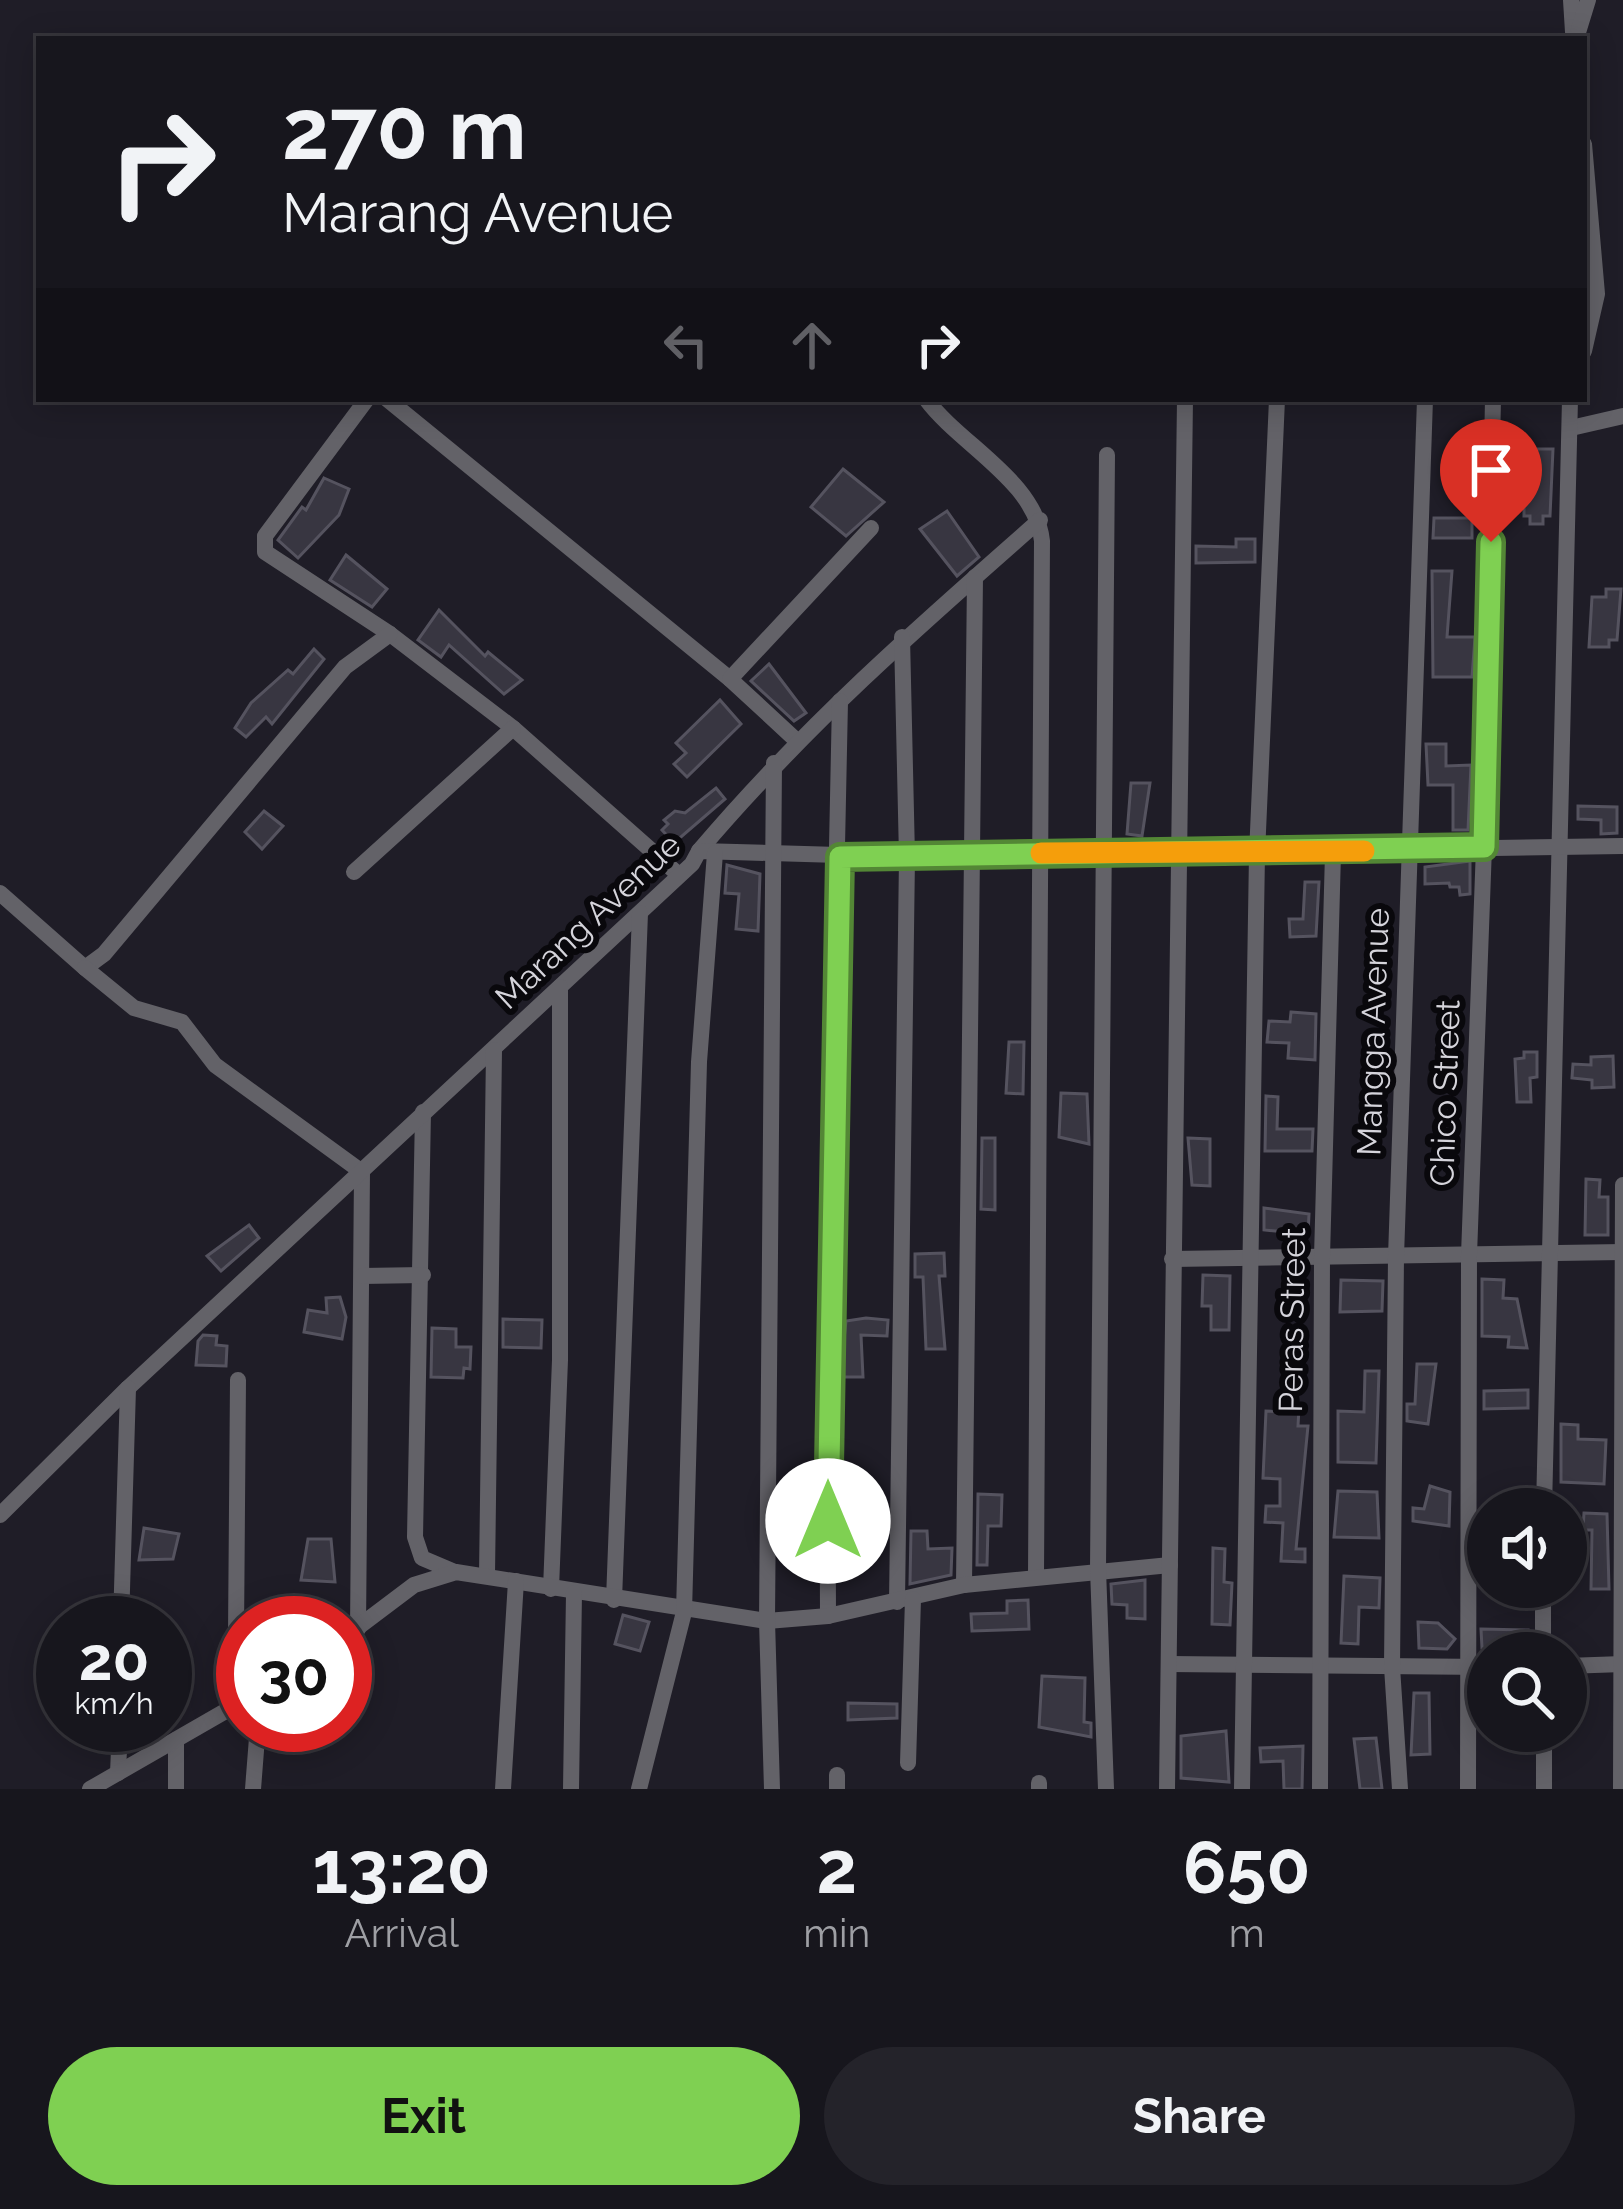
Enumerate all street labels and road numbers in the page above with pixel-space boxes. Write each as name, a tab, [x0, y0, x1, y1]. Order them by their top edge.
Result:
street label: Marang Avenue	[487, 825, 689, 1017]
street label: Mangga Avenue	[1349, 907, 1397, 1157]
street label: Chico Street	[1422, 999, 1468, 1187]
street label: Peras Street	[1271, 1227, 1313, 1413]

